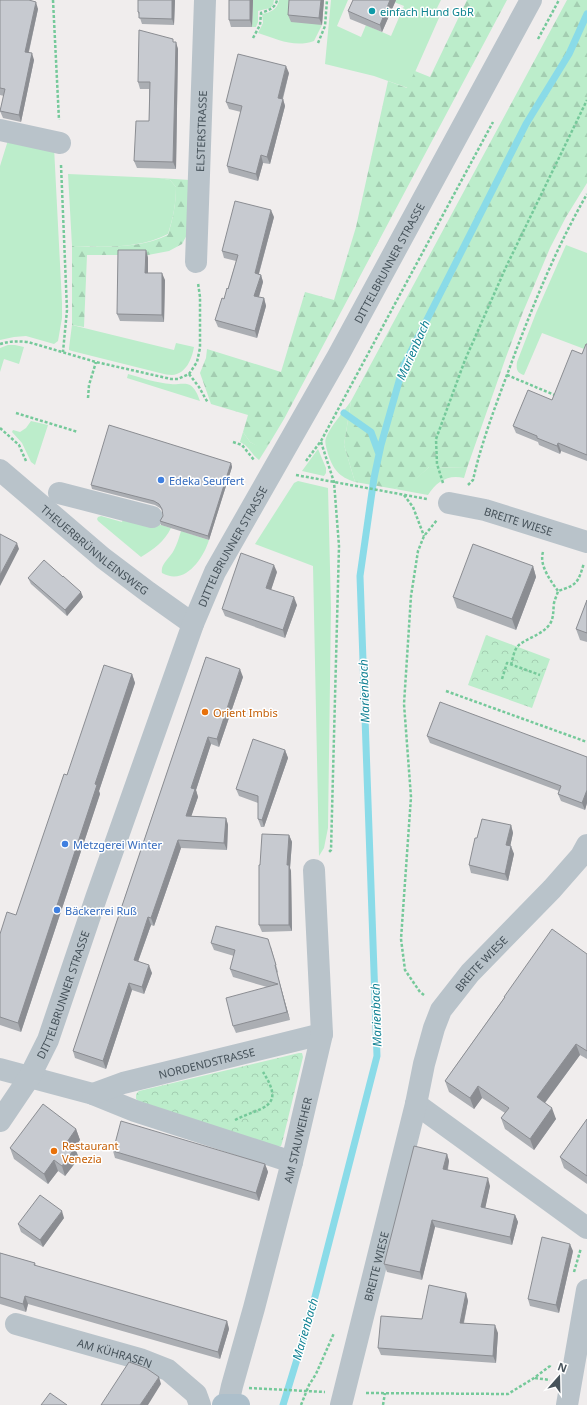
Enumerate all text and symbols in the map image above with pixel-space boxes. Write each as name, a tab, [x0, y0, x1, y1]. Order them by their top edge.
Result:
place label: einfach Hund GbR	[380, 4, 474, 19]
marker: einfach Hund GbR	[367, 6, 377, 16]
street label: ELSTERSTRASSE	[192, 90, 209, 172]
street label: DITTELBRUNNER STRASSE	[350, 200, 427, 326]
water label: Marienbach	[392, 317, 434, 383]
place label: Edeka Seuffert	[169, 473, 244, 488]
marker: Edeka Seuffert	[156, 475, 166, 485]
street label: DITTELBRUNNER STRASSE	[194, 483, 270, 609]
street label: THEUERBRÜNNLEINSWEG	[38, 501, 152, 598]
street label: BREITE WIESE	[482, 503, 555, 538]
water label: Marienbach	[354, 659, 374, 723]
place label: Orient Imbis	[213, 705, 278, 720]
marker: Orient Imbis	[200, 707, 210, 717]
place label: Metzgerei Winter	[73, 837, 163, 852]
marker: Metzgerei Winter	[60, 839, 70, 849]
place label: Bäckerrei Ruß	[65, 903, 137, 918]
marker: Bäckerrei Ruß	[52, 905, 62, 915]
street label: DITTELBRUNNER STRASSE	[32, 928, 92, 1061]
street label: BREITE WIESE	[451, 932, 510, 994]
water label: Marienbach	[366, 983, 386, 1047]
street label: NORDENDSTRASSE	[157, 1043, 256, 1082]
street label: AM STAUWEIHER	[279, 1095, 315, 1184]
place label: Restaurant Venezia	[62, 1138, 119, 1166]
marker: Restaurant Venezia	[49, 1146, 59, 1156]
street label: BREITE WIESE	[360, 1230, 391, 1303]
water label: Marienbach	[288, 1296, 322, 1362]
street label: AM KÜHRASEN	[76, 1334, 155, 1371]
north arrow	[539, 1357, 579, 1397]
text: N	[556, 1359, 569, 1376]

